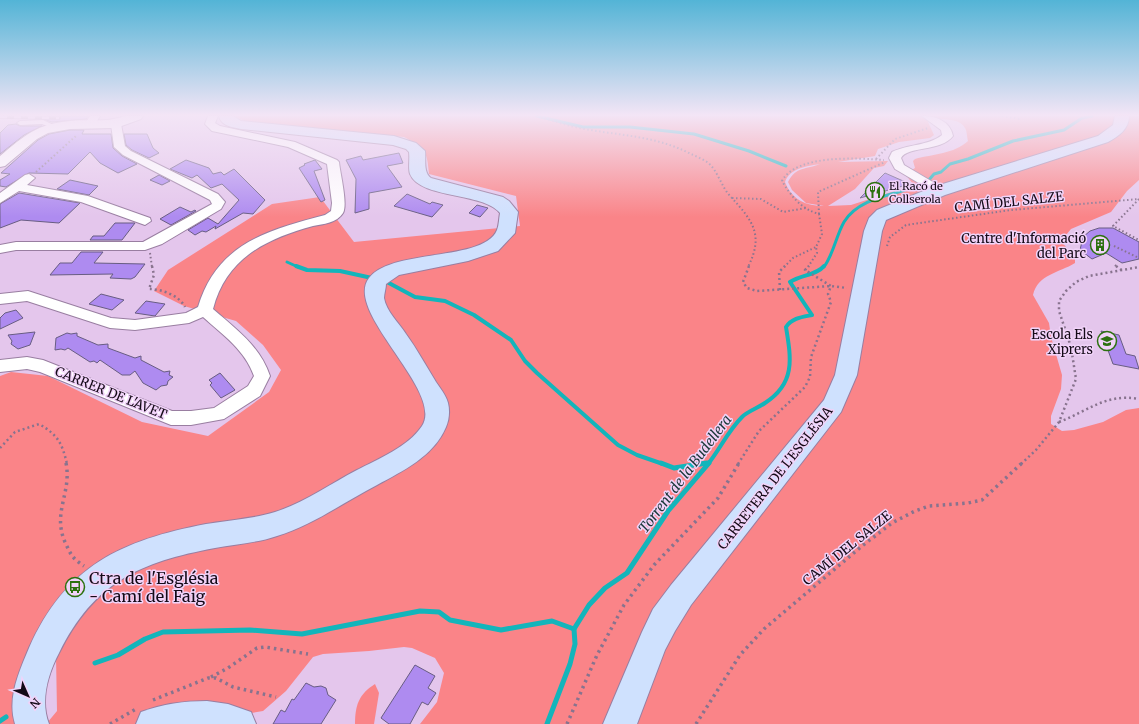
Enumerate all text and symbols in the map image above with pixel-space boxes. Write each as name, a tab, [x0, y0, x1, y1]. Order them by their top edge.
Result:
place label: El Racó de Collserola	[889, 179, 943, 206]
restaurant icon: El Racó de Collserola	[864, 181, 886, 203]
street label: CAMÍ DEL SALZE	[954, 187, 1065, 216]
place label: Centre d'Informació del Parc	[961, 230, 1086, 262]
building icon: Centre d'Informació del Parc	[1089, 234, 1111, 256]
place label: Escola Els Xiprers	[1031, 326, 1093, 358]
school or university icon: Escola Els Xiprers	[1096, 330, 1118, 352]
street label: CARRER DE L'AVET	[53, 363, 169, 423]
street label: CARRETERA DE L'ESGLÉSIA	[713, 402, 837, 553]
water label: Torrent de la Budellera	[635, 411, 735, 537]
street label: CAMÍ DEL SALZE	[799, 506, 895, 589]
place label: Ctra de l'Església - Camí del Faig	[89, 568, 219, 606]
bus stop icon: Ctra de l'Església - Camí del Faig	[64, 576, 86, 598]
north arrow	[8, 676, 48, 716]
text: N	[27, 695, 43, 711]

